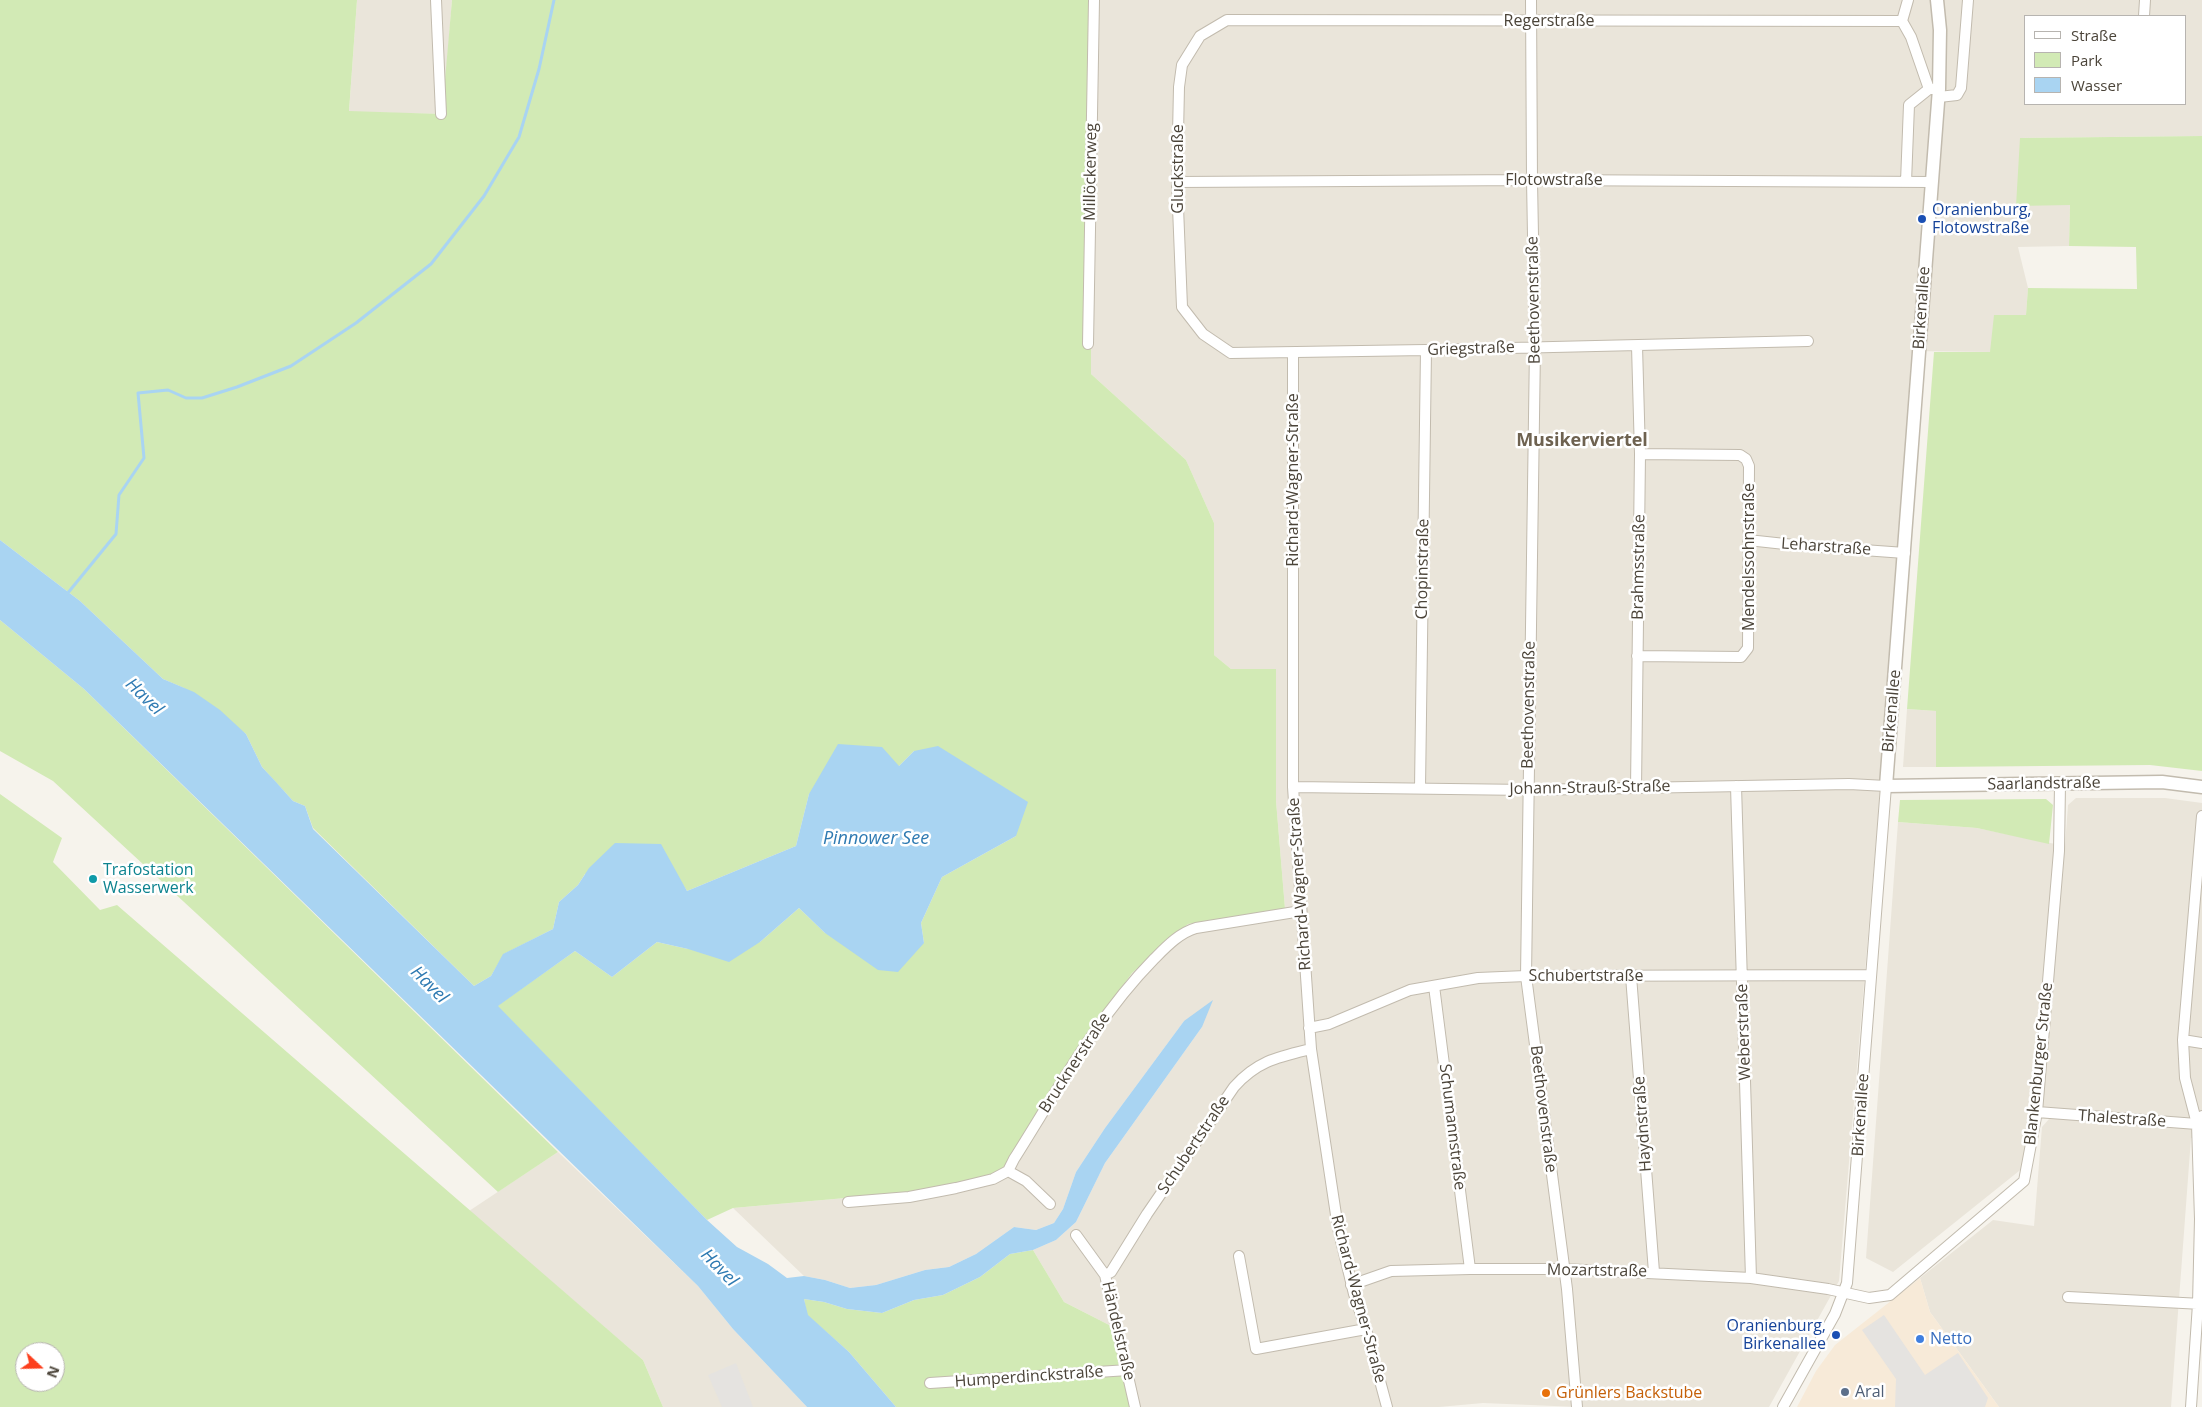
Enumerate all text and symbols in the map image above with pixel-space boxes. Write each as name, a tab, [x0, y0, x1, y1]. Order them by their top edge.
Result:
street label: Regerstraße	[1504, 11, 1594, 31]
legend	[2024, 15, 2187, 105]
text: Straße	[2071, 25, 2117, 45]
text: Park	[2071, 50, 2102, 70]
text: Wasser	[2071, 75, 2122, 95]
street label: Millöckerweg	[1081, 123, 1101, 221]
street label: Gluckstraße	[1168, 124, 1188, 214]
street label: Flotowstraße	[1505, 170, 1603, 190]
place label: Oranienburg, Flotowstraße	[1932, 200, 2031, 238]
marker: Oranienburg, Flotowstraße	[1916, 213, 1928, 225]
street label: Beethovenstraße	[1523, 236, 1545, 364]
street label: Birkenallee	[1910, 266, 1934, 350]
street label: Griegstraße	[1427, 338, 1515, 360]
street label: Richard-Wagner-Straße	[1283, 393, 1303, 567]
district label: Musikerviertel	[1516, 430, 1648, 452]
street label: Mendelssohnstraße	[1739, 483, 1759, 631]
street label: Brahmsstraße	[1628, 514, 1650, 620]
street label: Chopinstraße	[1413, 518, 1433, 620]
street label: Leharstraße	[1780, 534, 1872, 560]
street label: Beethovenstraße	[1518, 641, 1540, 769]
street label: Birkenallee	[1879, 669, 1905, 753]
water label: Havel	[121, 674, 167, 720]
street label: Saarlandstraße	[1987, 773, 2101, 795]
street label: Johann-Strauß-Straße	[1509, 777, 1671, 799]
street label: Richard-Wagner-Straße	[1284, 797, 1316, 971]
water label: Pinnower See	[823, 828, 929, 850]
place label: Trafostation Wasserwerk	[103, 860, 194, 898]
marker: Trafostation Wasserwerk	[87, 873, 99, 885]
water label: Havel	[406, 962, 452, 1008]
street label: Schubertstraße	[1529, 966, 1643, 986]
street label: Blankenburger Straße	[2021, 982, 2057, 1146]
street label: Weberstraße	[1733, 983, 1755, 1081]
street label: Brucknerstraße	[1035, 1009, 1115, 1117]
street label: Beethovenstraße	[1526, 1044, 1560, 1174]
street label: Schumannstraße	[1435, 1063, 1469, 1191]
street label: Birkenallee	[1849, 1073, 1873, 1157]
street label: Haydnstraße	[1630, 1075, 1656, 1173]
street label: Schubertstraße	[1154, 1092, 1234, 1198]
street label: Thalestraße	[2077, 1106, 2167, 1132]
street label: Richard-Wagner-Straße	[1326, 1213, 1390, 1385]
water label: Havel	[696, 1245, 742, 1291]
street label: Mozartstraße	[1547, 1261, 1647, 1281]
street label: Händelstraße	[1097, 1280, 1139, 1382]
place label: Oranienburg, Birkenallee	[1727, 1316, 1826, 1354]
marker: Oranienburg, Birkenallee	[1830, 1329, 1842, 1341]
place label: Netto	[1930, 1329, 1972, 1349]
marker: Netto	[1914, 1333, 1926, 1345]
north arrow	[15, 1342, 65, 1392]
street label: Humperdinckstraße	[954, 1362, 1104, 1392]
text: N	[43, 1363, 64, 1381]
place label: Aral	[1855, 1382, 1885, 1402]
place label: Grünlers Backstube	[1556, 1383, 1702, 1403]
marker: Aral	[1839, 1386, 1851, 1398]
marker: Grünlers Backstube	[1540, 1387, 1552, 1399]

